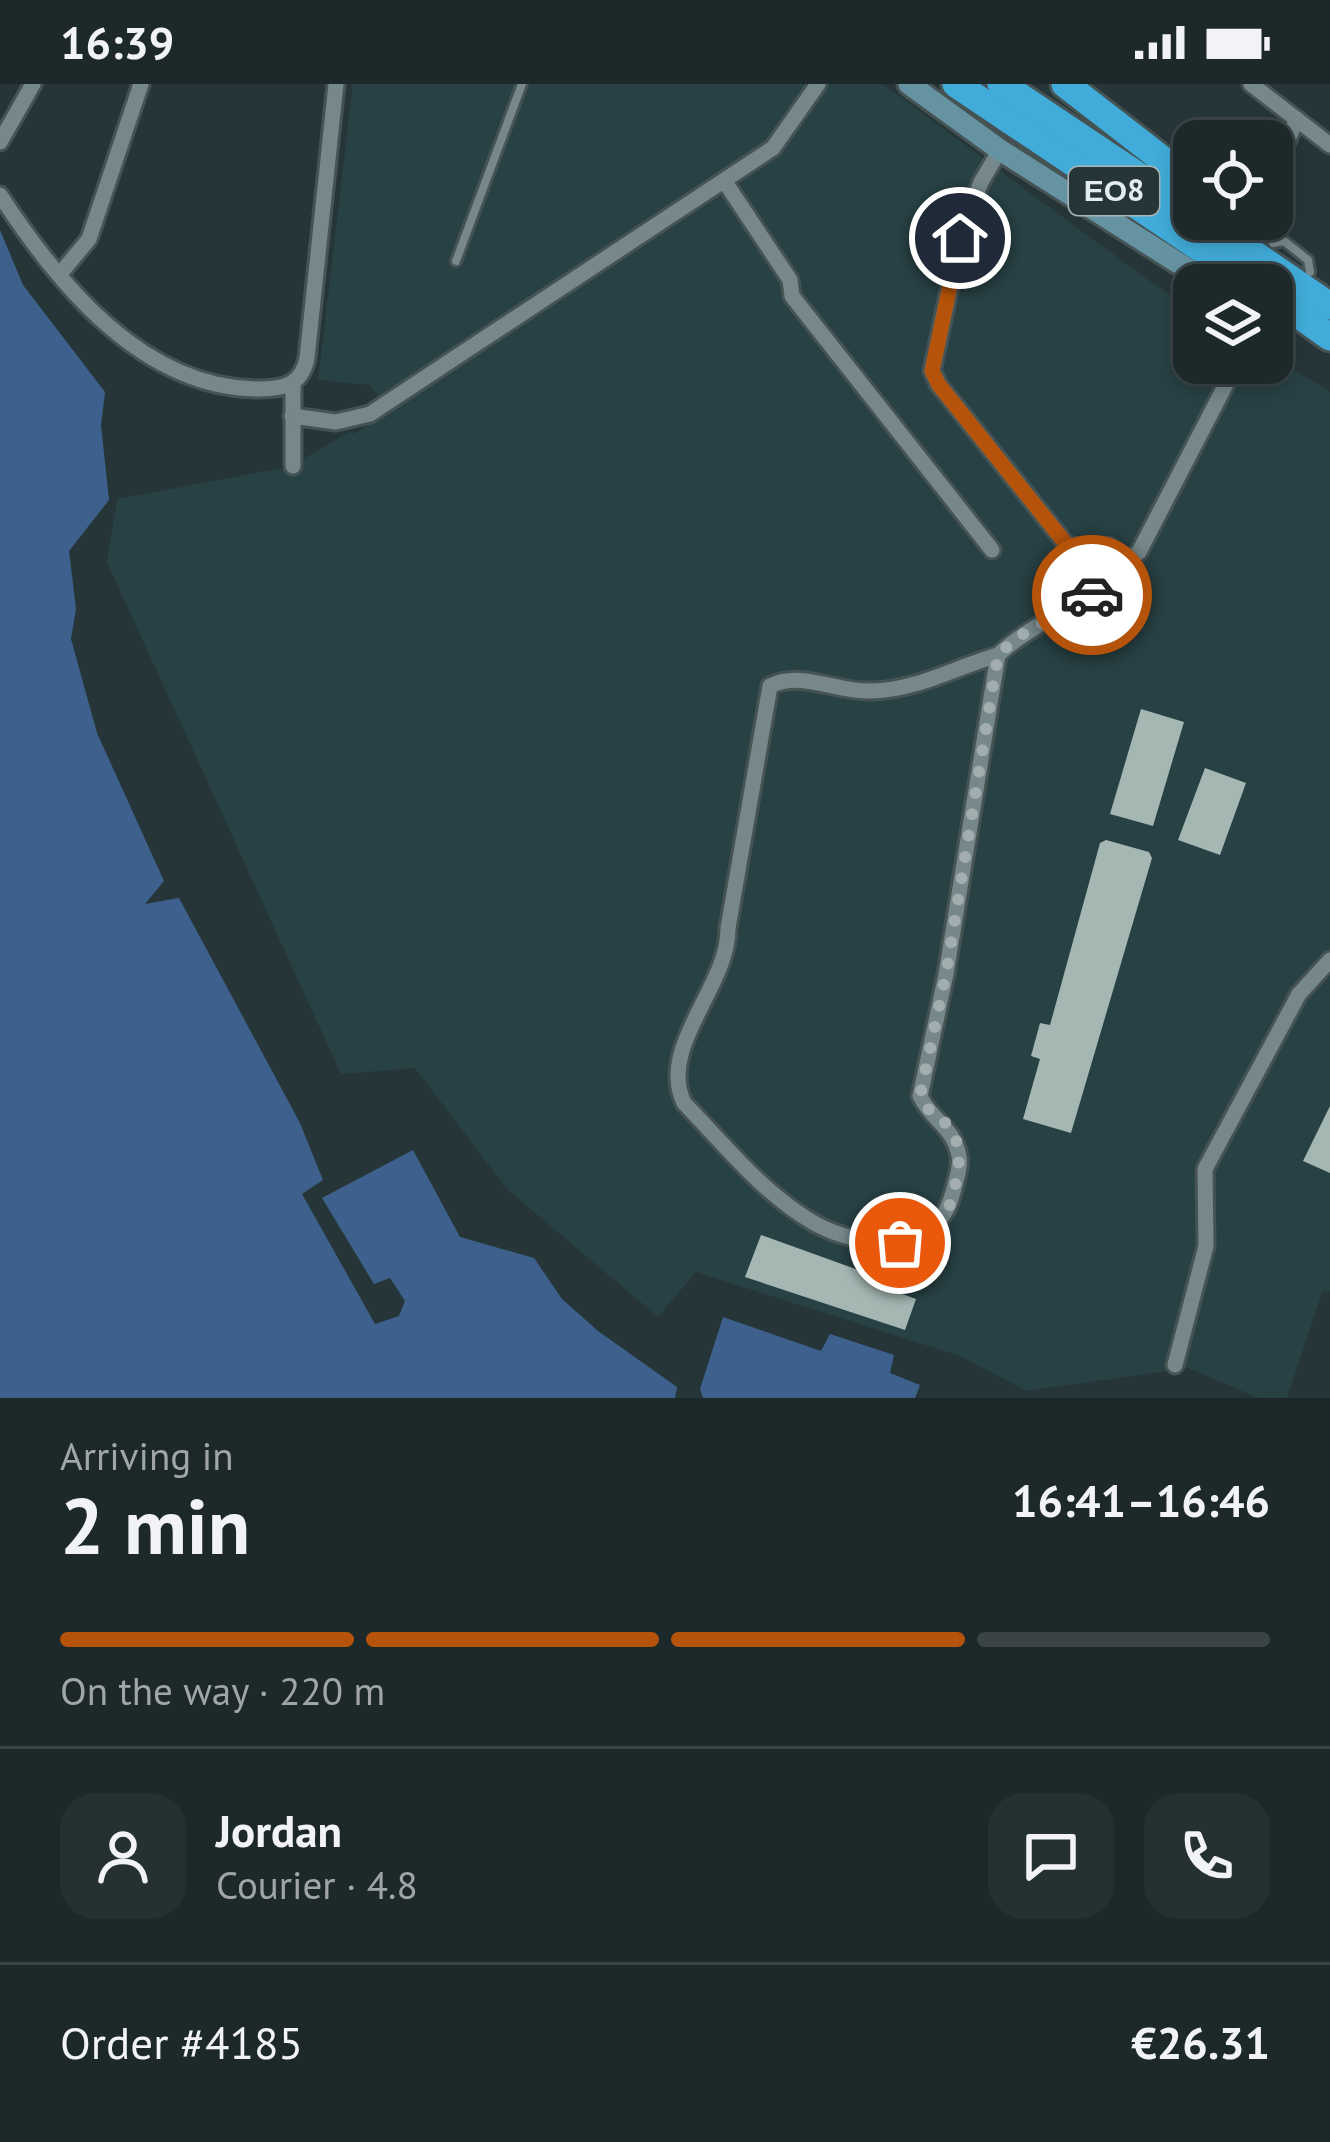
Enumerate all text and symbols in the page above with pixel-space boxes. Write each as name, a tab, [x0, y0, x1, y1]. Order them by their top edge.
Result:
text: 16:39	[60, 13, 174, 71]
map controls	[1173, 120, 1293, 384]
button: locate	[1173, 120, 1293, 240]
road number: ΕΟ8	[1069, 167, 1159, 215]
pin	[909, 187, 1011, 289]
icon: home	[927, 205, 993, 271]
button: layers	[1173, 264, 1293, 384]
courier	[1032, 535, 1152, 655]
icon: car	[1059, 562, 1125, 628]
pin	[849, 1192, 951, 1294]
icon: bag	[867, 1210, 933, 1276]
text: Arriving in	[60, 1430, 234, 1481]
text: 16:41–16:46	[1012, 1471, 1270, 1529]
text: 2 min	[60, 1475, 250, 1576]
text: On the way · 220 m	[60, 1665, 385, 1716]
button: person	[60, 1793, 186, 1919]
button: chat	[988, 1793, 1114, 1919]
button: phone	[1144, 1793, 1270, 1919]
text: Jordan	[216, 1801, 342, 1859]
text: Courier · 4.8	[216, 1859, 418, 1910]
text: Order #4185	[60, 2013, 303, 2071]
text: €26.31	[1131, 2013, 1270, 2071]

